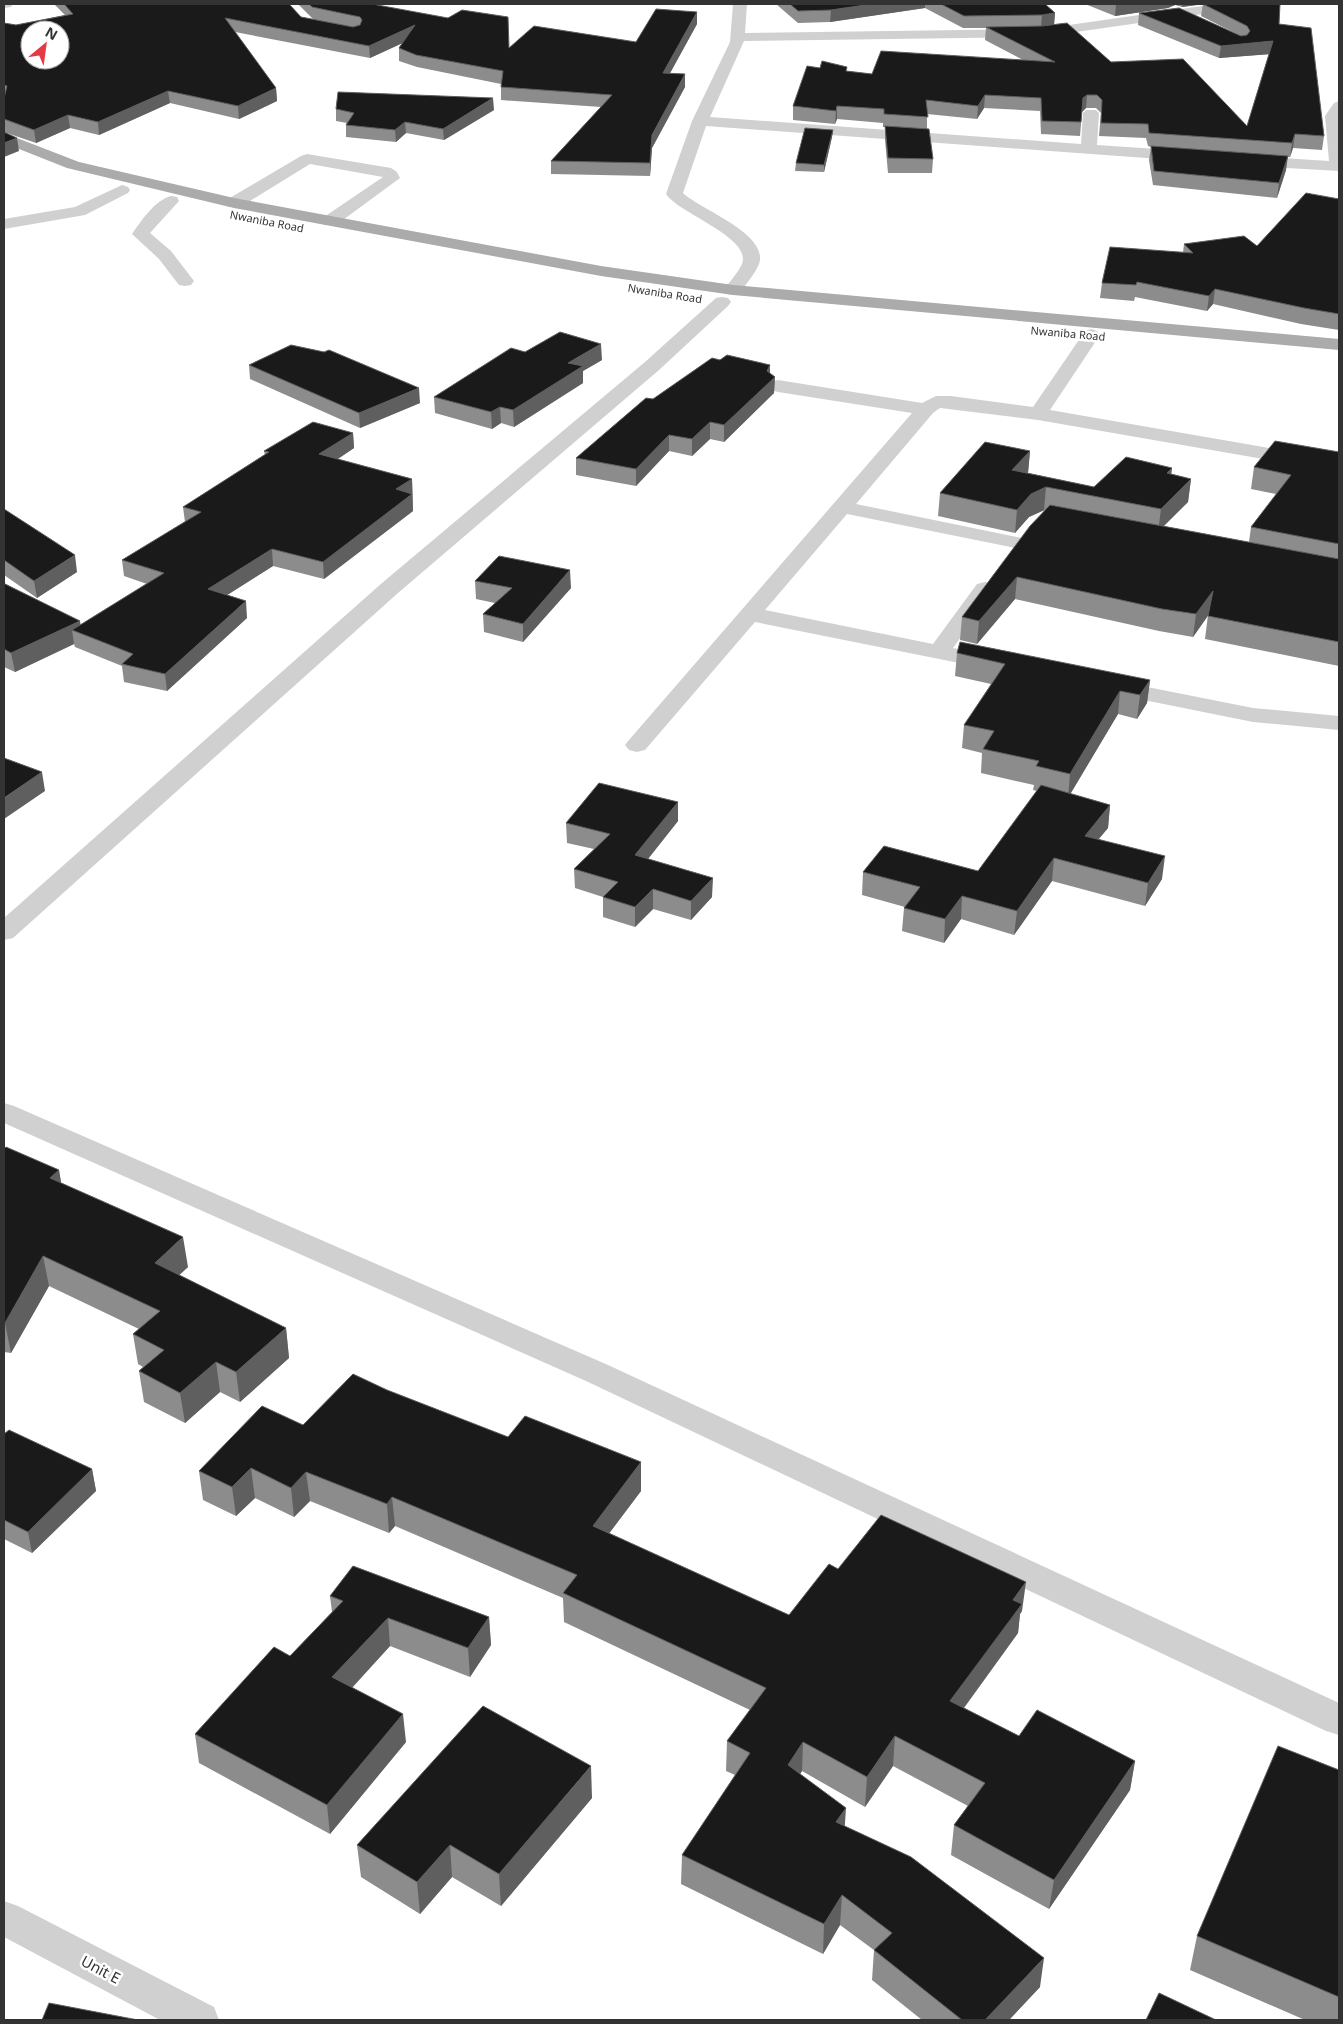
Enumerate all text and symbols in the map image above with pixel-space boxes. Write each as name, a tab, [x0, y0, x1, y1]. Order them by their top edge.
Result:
north arrow	[20, 20, 70, 70]
text: N	[42, 22, 61, 44]
street label: Nwaniba Road	[229, 206, 305, 236]
street label: Nwaniba Road	[627, 280, 703, 306]
street label: Nwaniba Road	[1030, 322, 1106, 344]
street label: Unit E	[78, 1950, 124, 1988]

